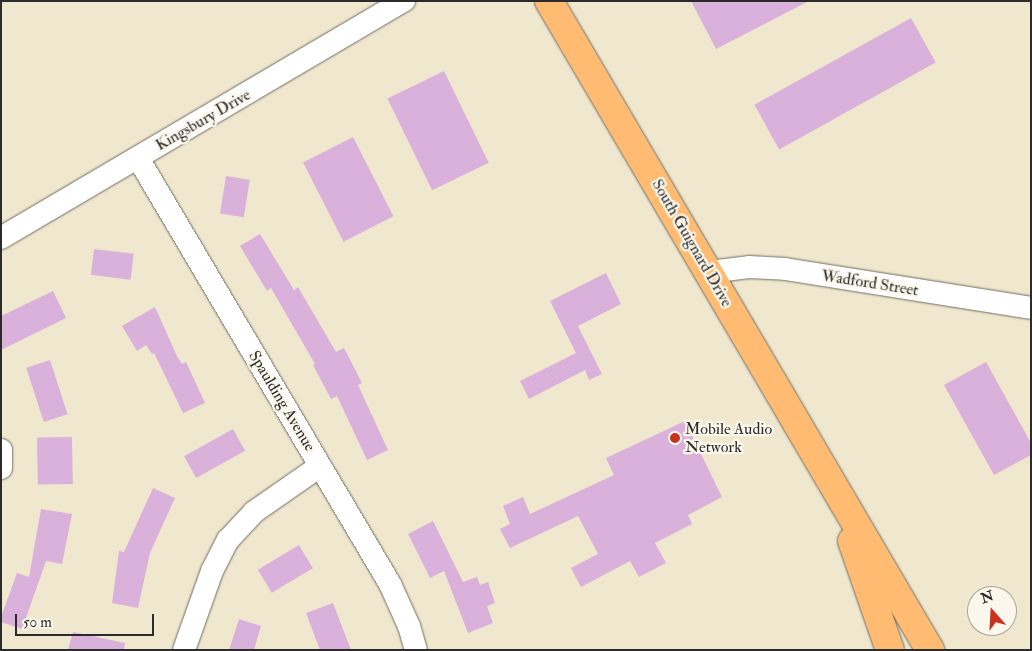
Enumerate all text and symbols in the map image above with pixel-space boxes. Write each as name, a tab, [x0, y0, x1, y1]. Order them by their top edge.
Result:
street label: Kingsbury Drive	[152, 85, 254, 155]
street label: South Guignard Drive	[648, 176, 736, 310]
street label: Wadford Street	[820, 266, 920, 300]
street label: Spaulding Avenue	[244, 347, 320, 455]
place label: Mobile Audio Network	[685, 419, 772, 457]
marker: Mobile Audio Network	[669, 432, 681, 444]
north arrow	[967, 586, 1017, 636]
text: N	[979, 587, 996, 607]
scale bar	[18, 604, 156, 636]
text: 50 m	[23, 613, 52, 632]

